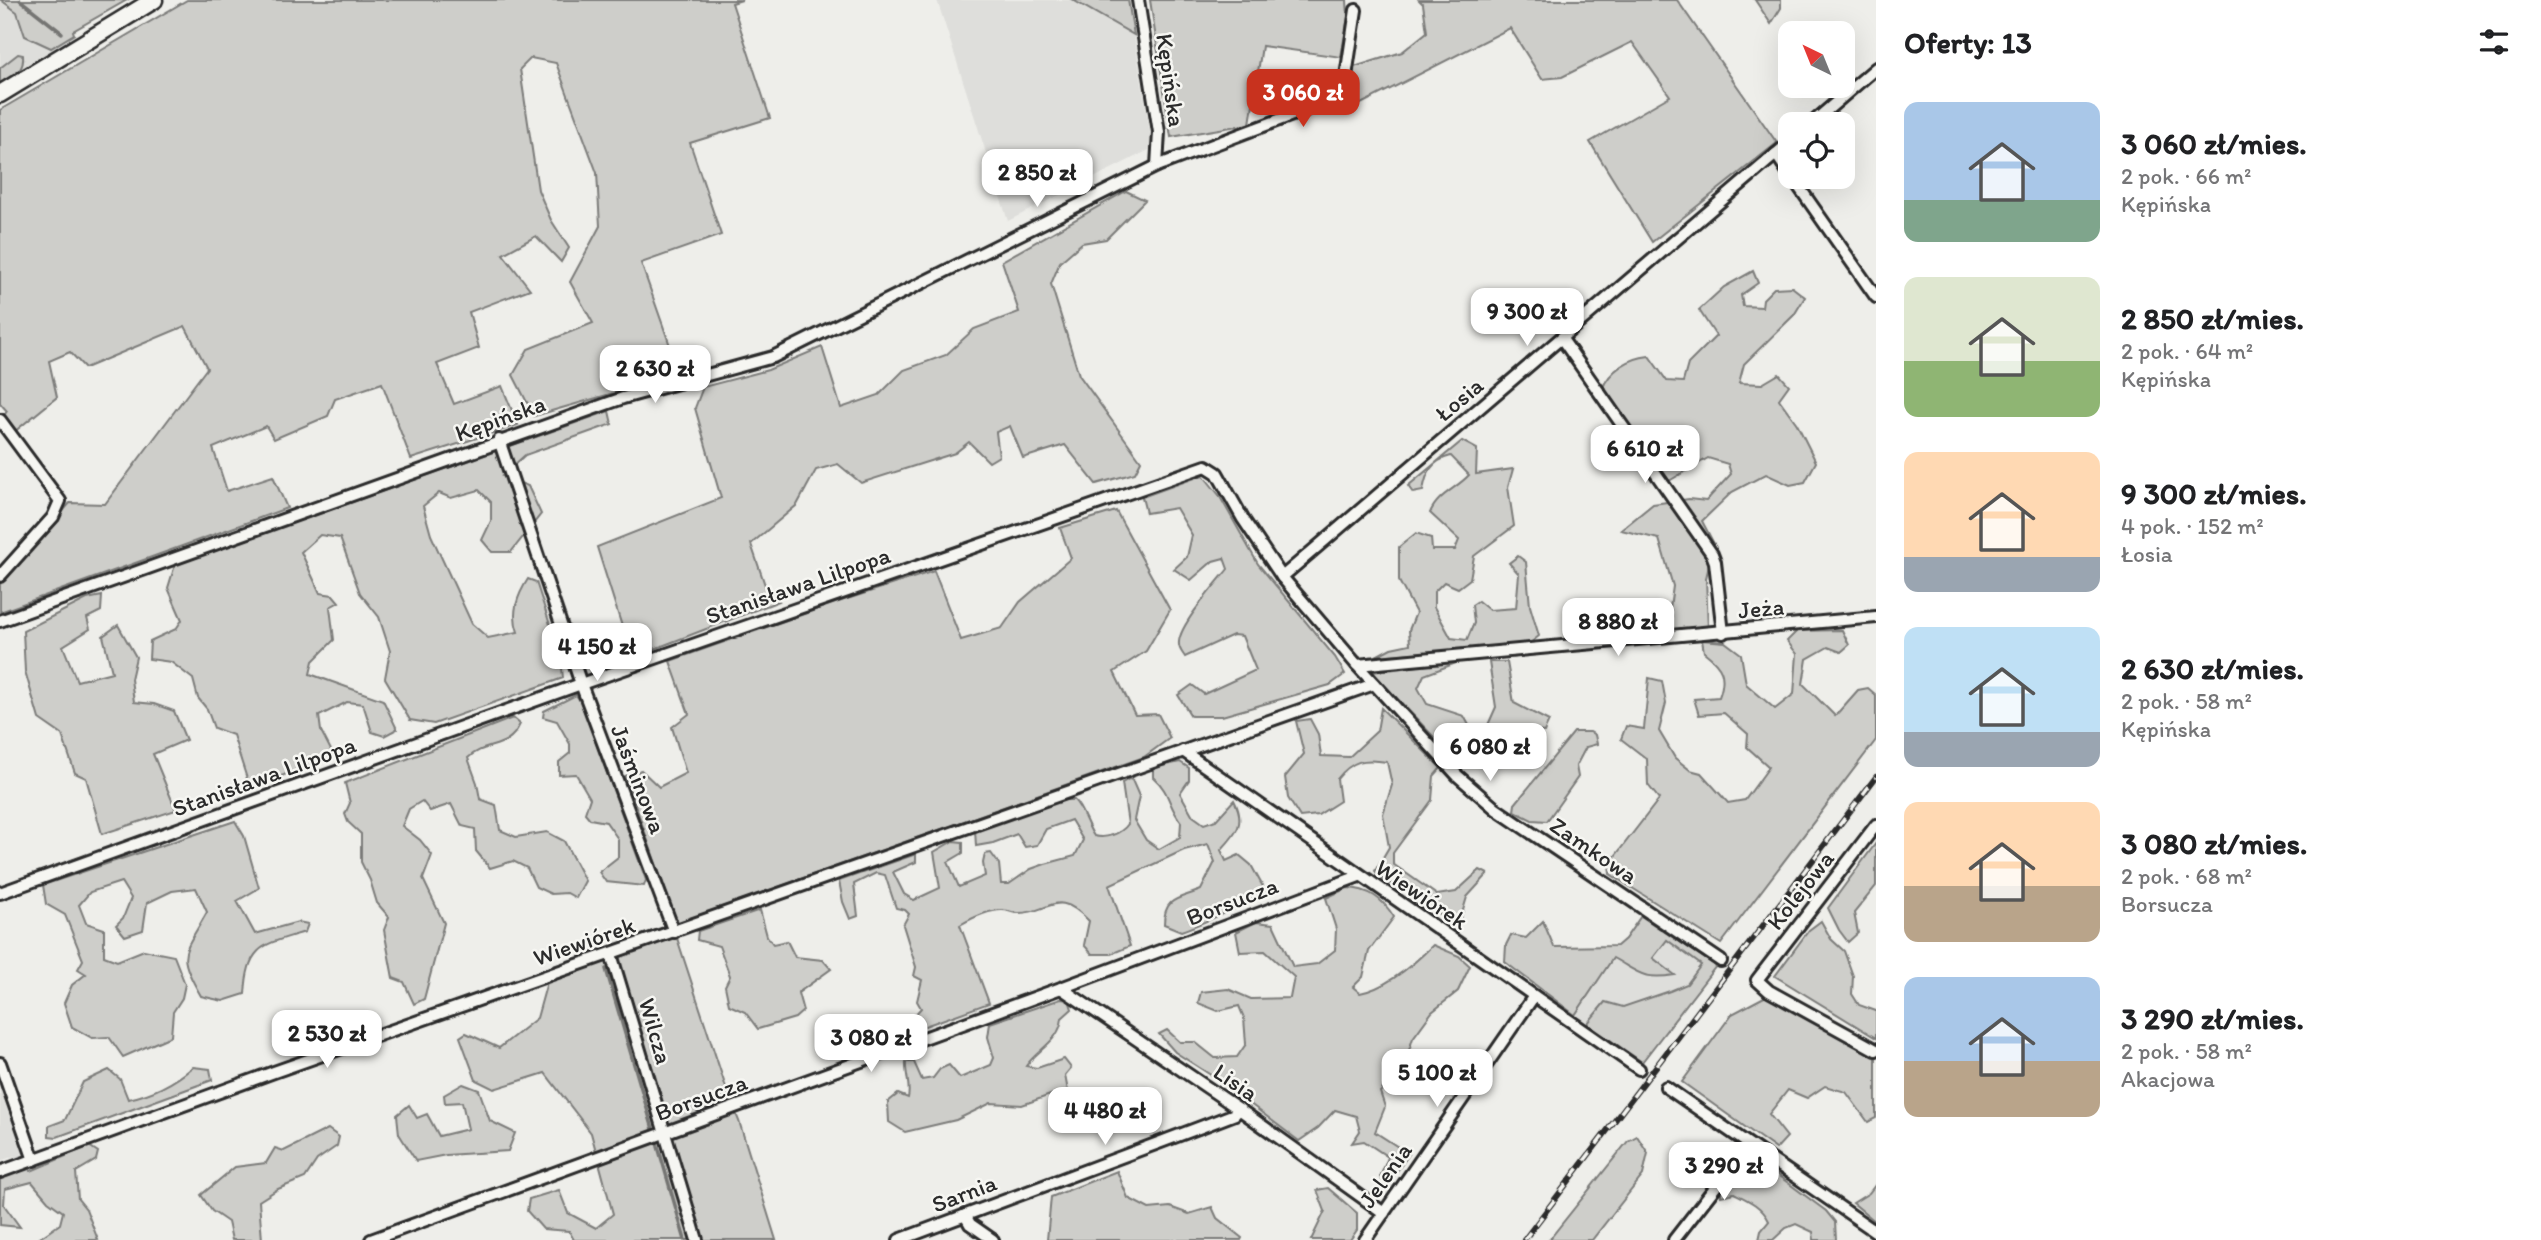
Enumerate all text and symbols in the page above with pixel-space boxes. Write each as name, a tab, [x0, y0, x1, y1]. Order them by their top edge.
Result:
north arrow	[1778, 21, 1855, 98]
map controls	[1778, 21, 1855, 189]
icon: filters	[2475, 23, 2513, 61]
text: Oferty: 13	[1904, 24, 2032, 61]
street label: Kępińska	[1150, 31, 1192, 129]
pin: 3 060 zł	[1231, 69, 1375, 129]
text: 3 060 zł	[1263, 78, 1343, 106]
button: locate	[1778, 112, 1855, 189]
text: 3 060 zł/mies.	[2121, 125, 2307, 162]
icon: home	[1960, 130, 2044, 214]
pin: 2 850 zł	[965, 150, 1109, 209]
text: 2 850 zł	[998, 158, 1076, 186]
text: 2 pok. · 66 m²	[2121, 162, 2252, 190]
text: Kępińska	[2121, 190, 2211, 218]
pin: 9 300 zł	[1455, 288, 1599, 348]
text: 9 300 zł	[1487, 297, 1567, 325]
text: 2 850 zł/mies.	[2121, 300, 2304, 337]
icon: home	[1960, 305, 2044, 389]
text: 2 pok. · 64 m²	[2121, 337, 2253, 365]
pin: 2 630 zł	[583, 346, 727, 405]
text: 2 630 zł	[616, 354, 694, 382]
text: Kępińska	[2121, 365, 2211, 393]
street label: Łosia	[1429, 370, 1489, 427]
street label: Kępińska	[451, 388, 549, 448]
pin: 6 610 zł	[1573, 426, 1717, 485]
text: 6 610 zł	[1607, 434, 1683, 462]
text: 9 300 zł/mies.	[2121, 475, 2307, 512]
icon: home	[1960, 480, 2044, 564]
text: 4 pok. · 152 m²	[2121, 512, 2264, 540]
street label: Stanisława Lilpopa	[702, 540, 895, 630]
text: Łosia	[2121, 540, 2173, 568]
street label: Jeża	[1737, 592, 1785, 624]
pin: 8 880 zł	[1546, 598, 1690, 658]
text: 8 880 zł	[1578, 607, 1658, 635]
pin: 4 150 zł	[525, 624, 669, 683]
text: 4 150 zł	[558, 632, 636, 660]
text: 2 630 zł/mies.	[2121, 650, 2304, 687]
icon: home	[1960, 655, 2044, 739]
text: 2 pok. · 58 m²	[2121, 687, 2252, 715]
text: Kępińska	[2121, 715, 2211, 743]
street label: Jaśminowa	[605, 720, 673, 838]
pin: 6 080 zł	[1418, 724, 1562, 783]
street label: Stanisława Lilpopa	[168, 729, 360, 823]
text: 6 080 zł	[1450, 732, 1530, 760]
street label: Zamkowa	[1545, 810, 1644, 890]
text: 3 080 zł/mies.	[2121, 825, 2307, 862]
icon: home	[1960, 830, 2044, 914]
street label: Kolejowa	[1760, 844, 1840, 935]
street label: Wiewiórek	[1370, 852, 1474, 936]
text: 2 pok. · 68 m²	[2121, 862, 2252, 890]
street label: Borsucza	[1182, 870, 1282, 932]
text: Borsucza	[2121, 890, 2213, 918]
street label: Wiewiórek	[529, 910, 639, 972]
street label: Wilcza	[633, 995, 679, 1068]
text: 3 290 zł/mies.	[2121, 1000, 2304, 1037]
icon: home	[1960, 1005, 2044, 1089]
pin: 2 530 zł	[255, 1010, 399, 1070]
pin: 3 080 zł	[799, 1014, 943, 1074]
text: 2 530 zł	[288, 1019, 366, 1047]
text: 3 080 zł	[830, 1023, 912, 1051]
text: 2 pok. · 58 m²	[2121, 1037, 2252, 1065]
pin: 5 100 zł	[1365, 1050, 1509, 1109]
street label: Lisia	[1208, 1057, 1264, 1108]
text: 5 100 zł	[1398, 1058, 1476, 1086]
text: Akacjowa	[2121, 1065, 2215, 1093]
street label: Borsucza	[651, 1067, 752, 1127]
pin: 4 480 zł	[1033, 1088, 1177, 1147]
text: 4 480 zł	[1064, 1096, 1146, 1124]
street label: Jelenia	[1352, 1136, 1418, 1213]
pin: 3 290 zł	[1652, 1142, 1796, 1202]
text: 3 290 zł	[1685, 1151, 1763, 1179]
street label: Sarnia	[928, 1167, 1001, 1219]

